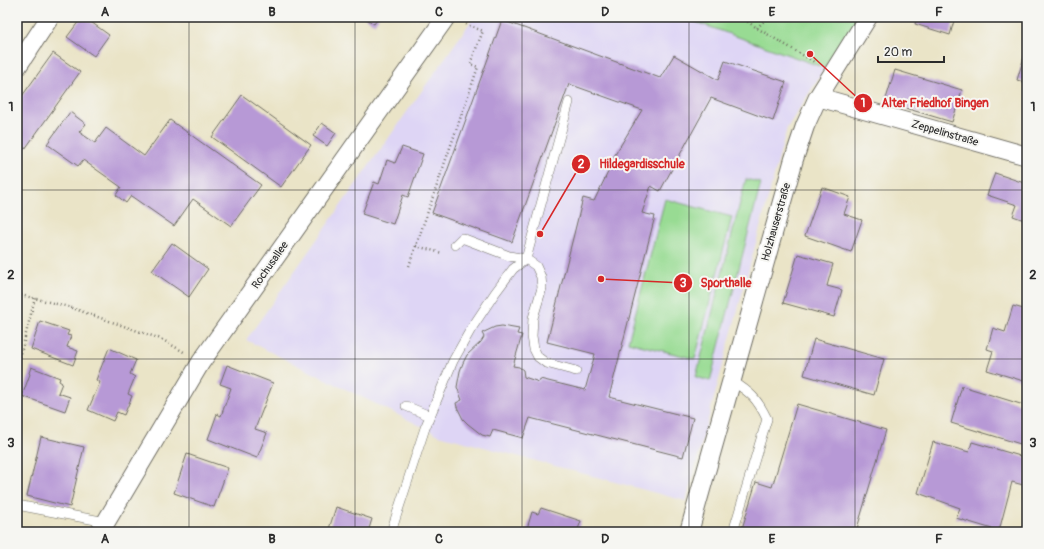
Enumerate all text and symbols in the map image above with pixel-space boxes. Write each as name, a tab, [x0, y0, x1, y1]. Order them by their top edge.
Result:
text: A	[101, 4, 110, 20]
text: B	[268, 4, 276, 20]
text: C	[435, 4, 443, 20]
text: D	[601, 4, 609, 20]
text: E	[769, 4, 776, 20]
text: F	[935, 4, 943, 20]
scale bar	[878, 38, 944, 64]
text: 20 m	[884, 45, 913, 60]
callout: Alter Friedhof Bingen	[853, 91, 996, 115]
text: 1	[861, 96, 865, 111]
text: Alter Friedhof Bingen	[881, 96, 989, 111]
text: 1	[8, 99, 14, 115]
text: 1	[1030, 99, 1036, 115]
street label: Zeppelinstraße	[910, 117, 981, 149]
callout: Hildegardisschule	[571, 152, 693, 176]
text: 2	[578, 157, 585, 172]
text: Hildegardisschule	[599, 157, 686, 172]
street label: Holzhauserstraße	[759, 181, 794, 263]
street label: Rochusallee	[249, 238, 291, 291]
text: 2	[7, 267, 15, 283]
text: 2	[1029, 267, 1037, 283]
callout: Sporthalle	[673, 271, 760, 295]
text: 3	[680, 276, 687, 291]
text: Sporthalle	[700, 276, 753, 291]
text: 3	[7, 435, 15, 451]
text: 3	[1029, 435, 1037, 451]
text: A	[101, 531, 110, 547]
text: B	[268, 531, 276, 547]
text: C	[435, 531, 443, 547]
text: D	[601, 531, 609, 547]
text: E	[769, 531, 776, 547]
text: F	[935, 531, 943, 547]

